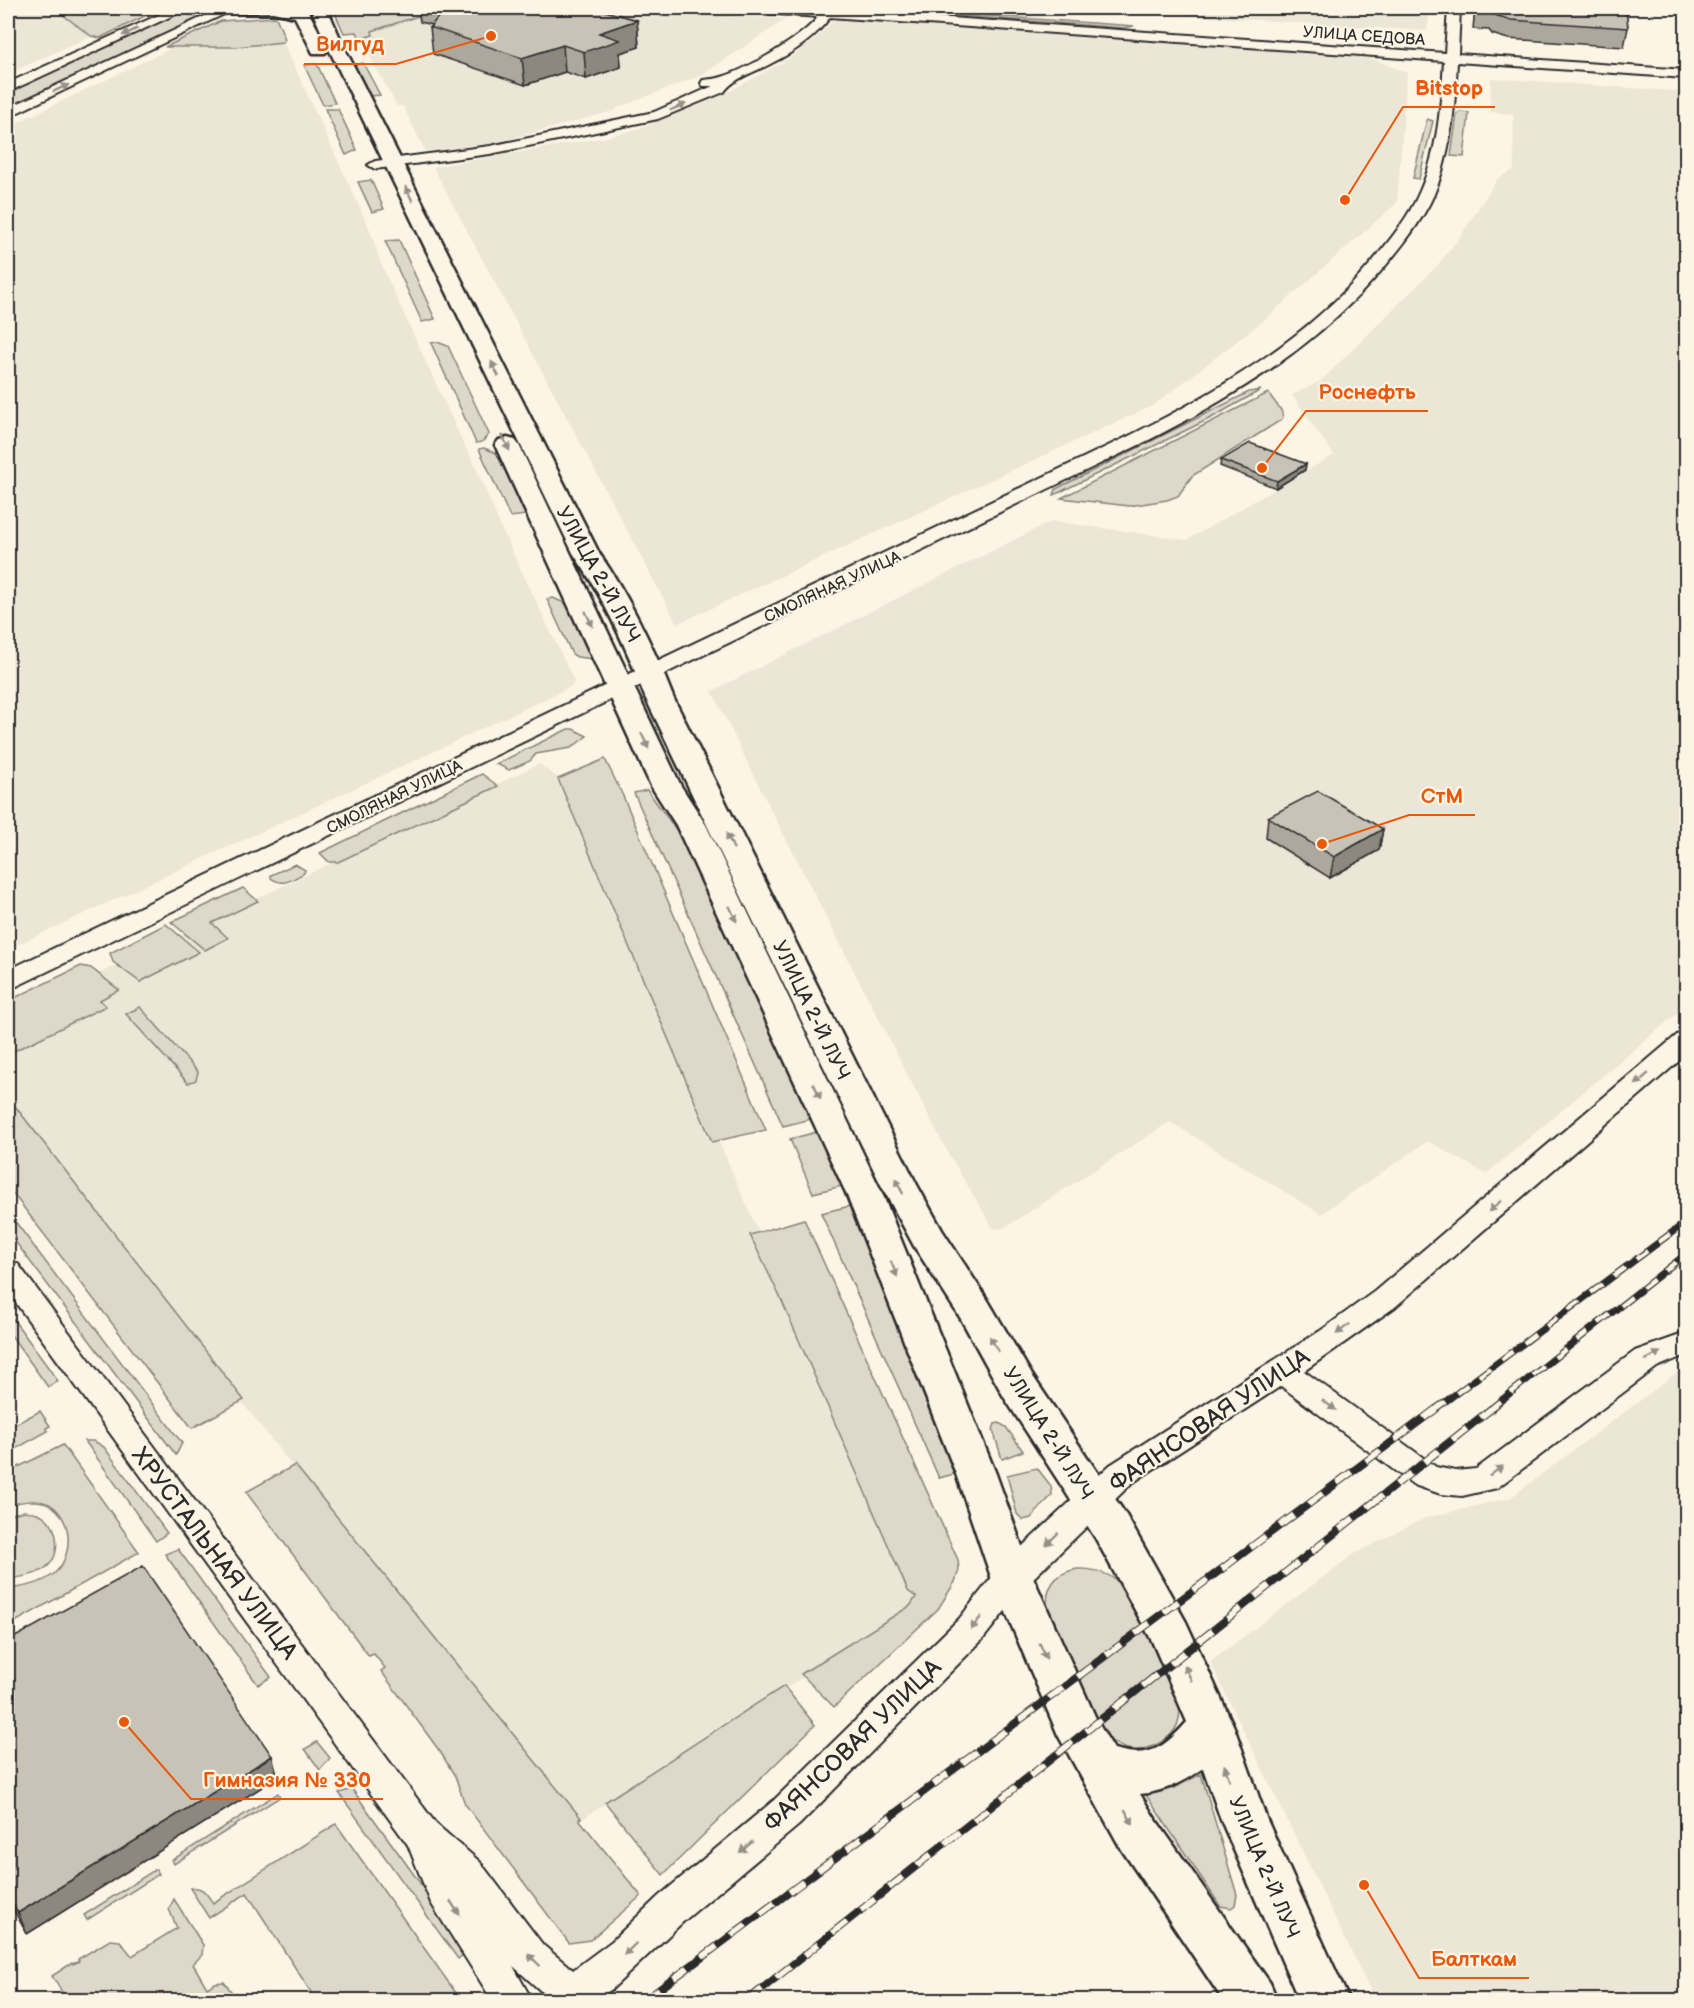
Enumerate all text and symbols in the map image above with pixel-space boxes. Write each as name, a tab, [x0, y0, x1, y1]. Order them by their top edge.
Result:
street label: УЛИЦА СЕДОВА	[1302, 23, 1426, 50]
callout: Вилгуд	[304, 25, 396, 64]
one-way arrow	[121, 27, 138, 36]
text: Вилгуд	[316, 32, 384, 57]
callout: Bitstop	[1403, 68, 1495, 107]
text: Bitstop	[1415, 76, 1483, 101]
one-way arrow	[52, 84, 69, 93]
one-way arrow	[670, 102, 688, 112]
one-way arrow	[404, 185, 413, 202]
one-way arrow	[490, 360, 499, 377]
callout: Роснефть	[1306, 372, 1428, 411]
text: Роснефть	[1318, 380, 1416, 405]
one-way arrow	[502, 434, 511, 451]
street label: УЛИЦА 2-Й ЛУЧ	[551, 502, 645, 647]
street label: СМОЛЯНАЯ УЛИЦА	[761, 547, 904, 627]
one-way arrow	[584, 611, 593, 628]
one-way arrow	[640, 732, 649, 749]
street label: СМОЛЯНАЯ УЛИЦА	[324, 756, 466, 838]
callout: СтМ	[1409, 776, 1475, 815]
text: СтМ	[1421, 784, 1463, 809]
one-way arrow	[725, 833, 734, 850]
one-way arrow	[729, 906, 738, 923]
street label: УЛИЦА 2-Й ЛУЧ	[767, 937, 855, 1084]
one-way arrow	[1635, 1072, 1650, 1085]
one-way arrow	[812, 1082, 821, 1099]
one-way arrow	[895, 1177, 904, 1194]
one-way arrow	[1487, 1199, 1502, 1213]
one-way arrow	[890, 1260, 900, 1278]
one-way arrow	[1336, 1323, 1351, 1335]
one-way arrow	[989, 1335, 999, 1352]
street label: ФАЯНСОВАЯ УЛИЦА	[1103, 1342, 1316, 1498]
one-way arrow	[1645, 1351, 1662, 1361]
street label: УЛИЦА 2-Й ЛУЧ	[998, 1363, 1099, 1504]
one-way arrow	[1322, 1399, 1337, 1411]
street label: ХРУСТАЛЬНАЯ УЛИЦА	[125, 1442, 304, 1665]
one-way arrow	[1488, 1465, 1504, 1477]
one-way arrow	[1044, 1532, 1059, 1546]
one-way arrow	[969, 1615, 982, 1631]
one-way arrow	[1038, 1642, 1048, 1660]
street label: ФАЯНСОВАЯ УЛИЦА	[757, 1653, 948, 1838]
one-way arrow	[1183, 1663, 1193, 1681]
callout: Гимназия № 330	[191, 1760, 383, 1799]
one-way arrow	[1221, 1764, 1231, 1782]
text: Гимназия № 330	[203, 1768, 371, 1793]
street label: УЛИЦА 2-Й ЛУЧ	[1223, 1793, 1305, 1942]
one-way arrow	[1123, 1809, 1134, 1825]
one-way arrow	[738, 1840, 754, 1853]
one-way arrow	[450, 1899, 461, 1916]
callout: Балткам	[1419, 1939, 1529, 1978]
one-way arrow	[623, 1942, 638, 1956]
text: Балткам	[1431, 1947, 1517, 1972]
one-way arrow	[527, 1954, 541, 1968]

